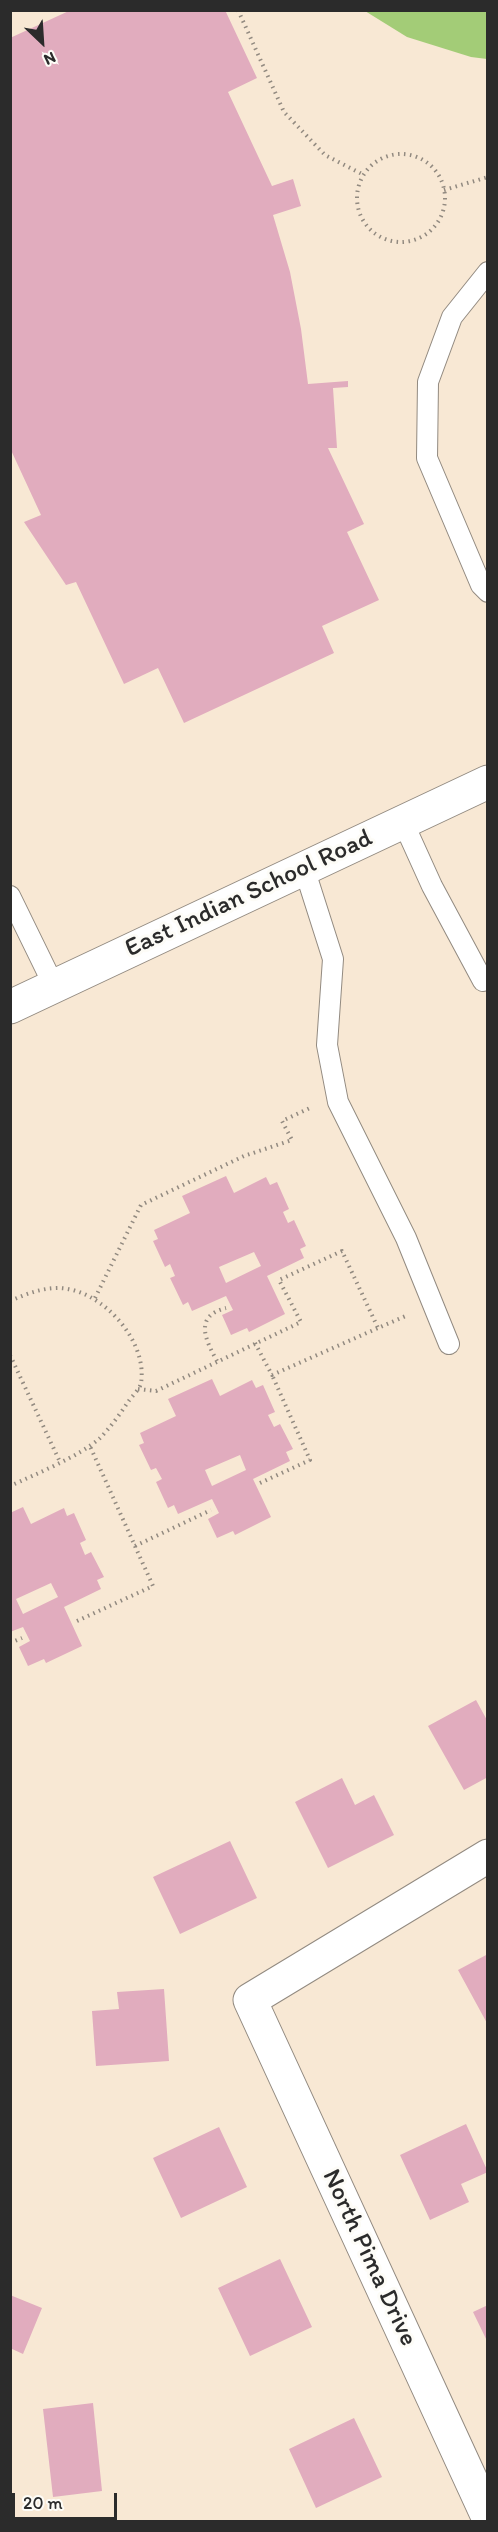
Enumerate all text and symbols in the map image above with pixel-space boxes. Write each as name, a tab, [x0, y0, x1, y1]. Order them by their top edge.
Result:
north arrow	[12, 12, 72, 72]
text: N	[41, 48, 59, 70]
street label: East Indian School Road	[120, 823, 378, 965]
street label: North Pima Drive	[314, 2165, 424, 2351]
scale bar	[15, 2481, 120, 2519]
text: 20 m	[23, 2492, 63, 2514]

